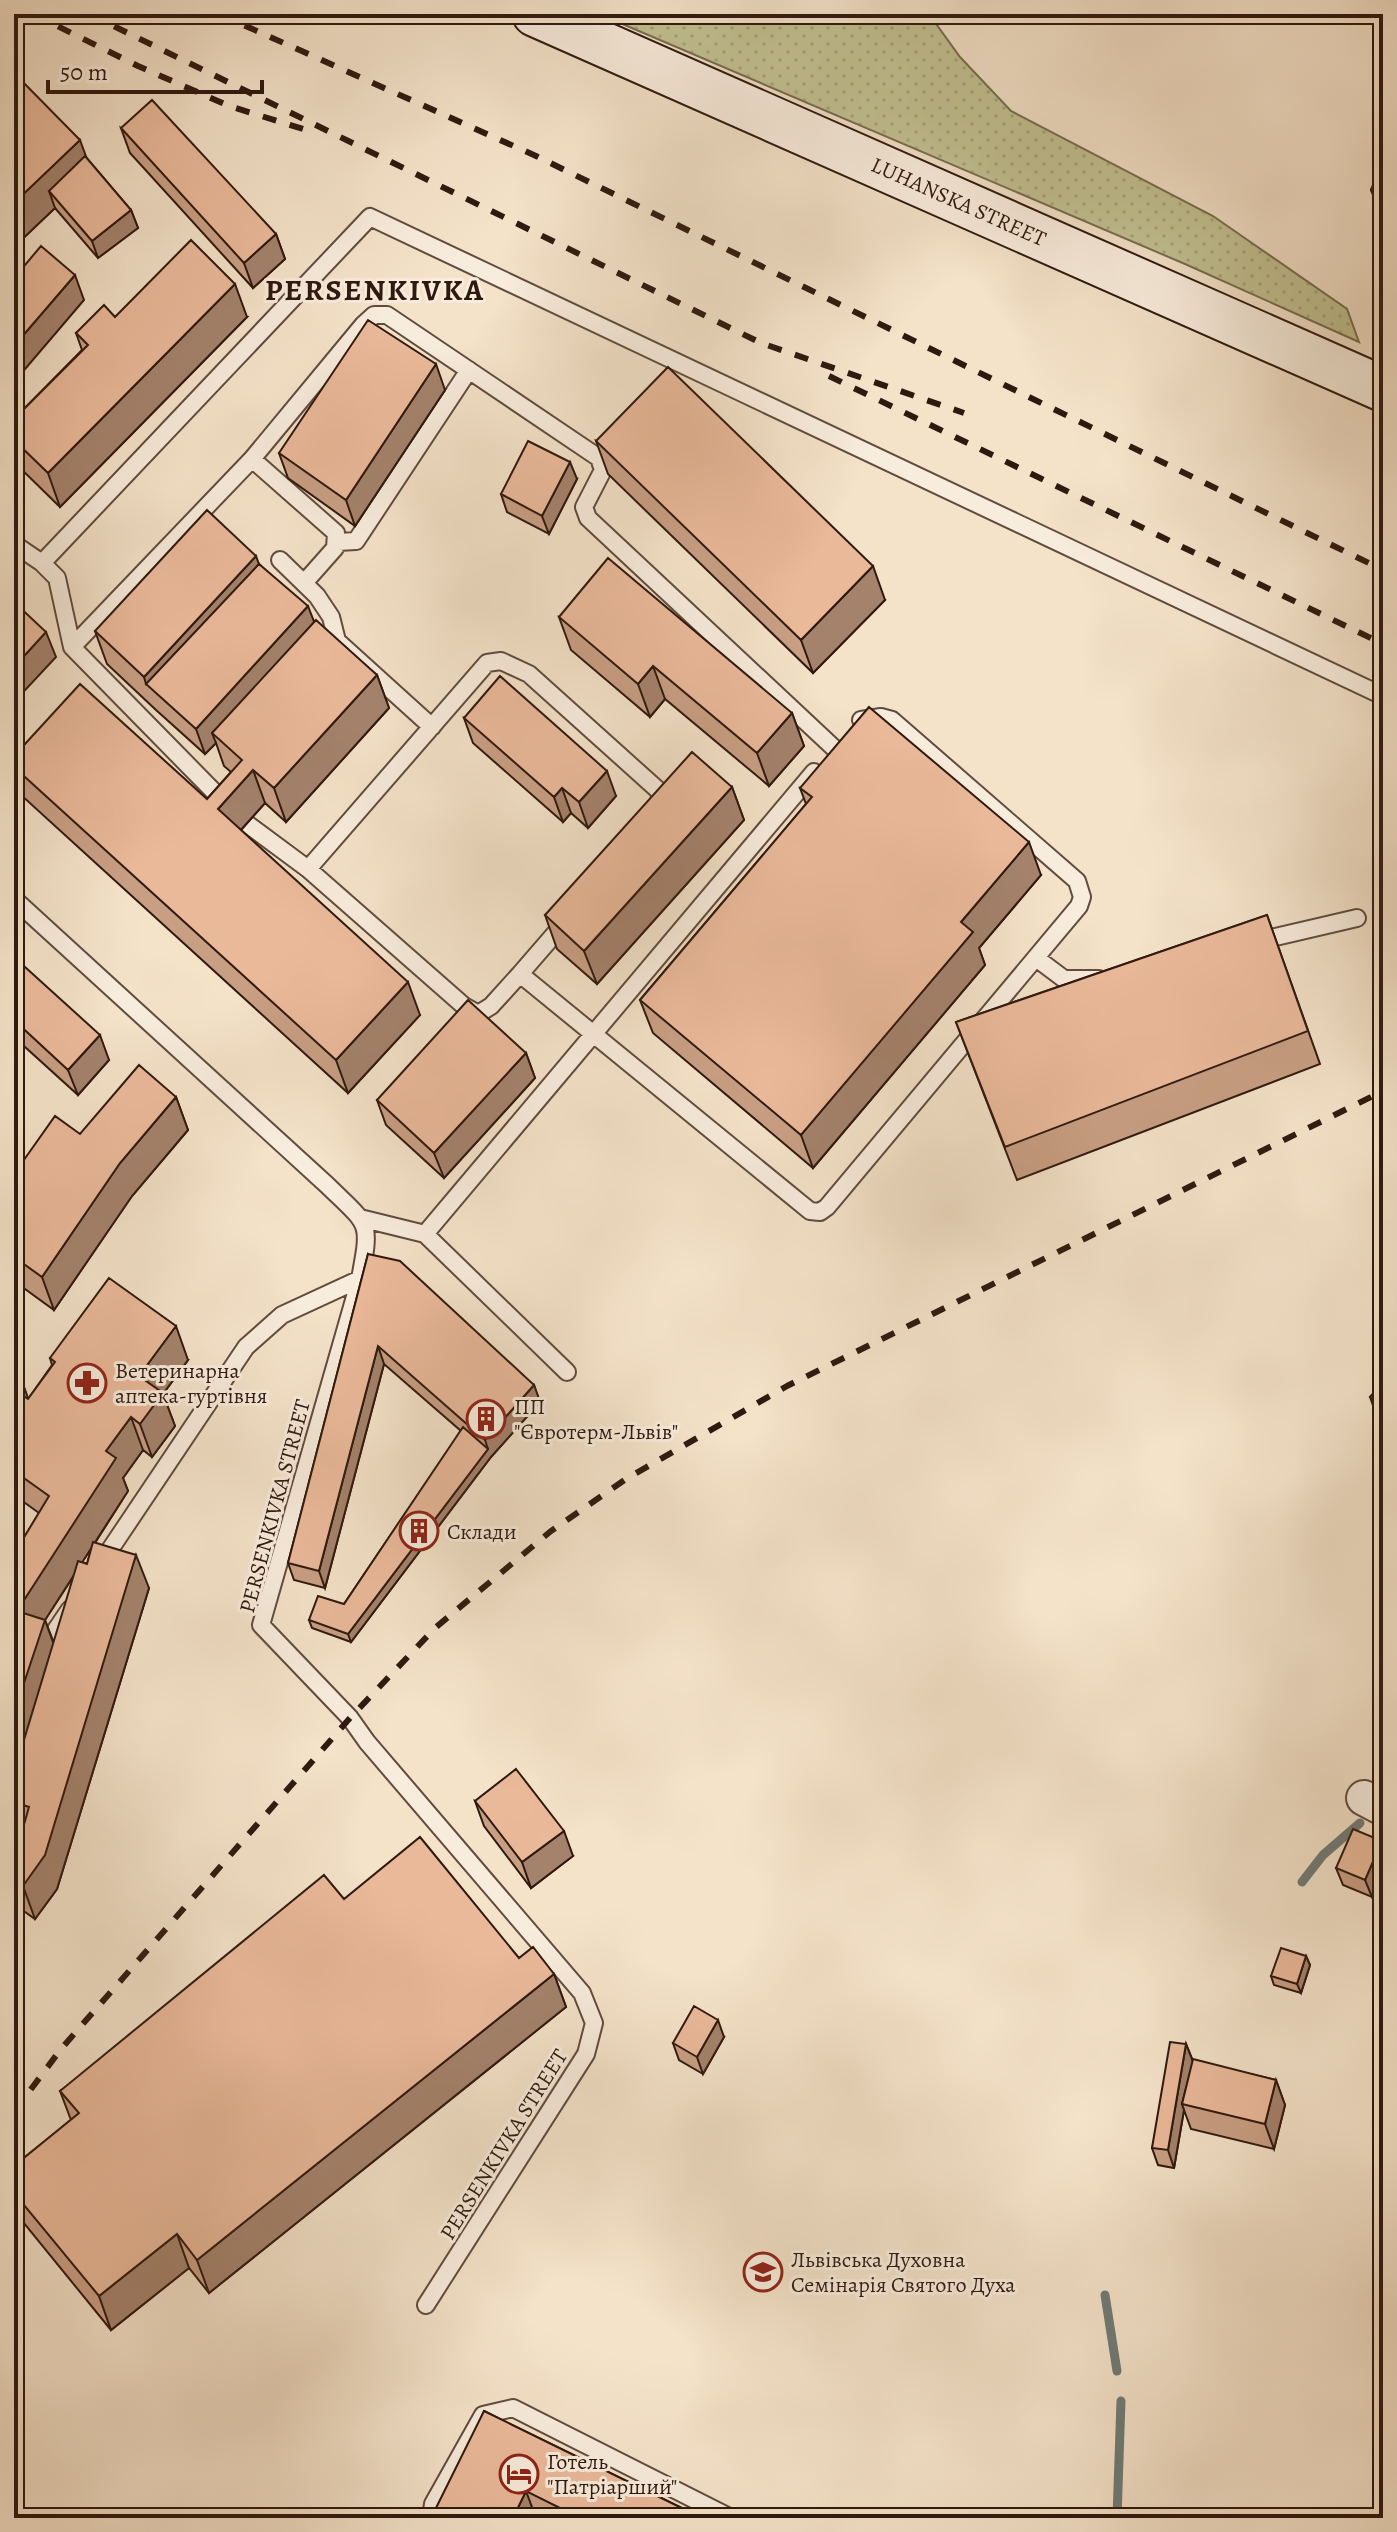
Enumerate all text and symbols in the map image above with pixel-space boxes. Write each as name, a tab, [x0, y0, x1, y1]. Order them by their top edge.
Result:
scale bar	[48, 44, 262, 94]
text: 50 m	[60, 56, 108, 88]
street label: LUHANSKA STREET	[866, 150, 1051, 254]
district label: PERSENKIVKA	[265, 270, 485, 310]
place label: Ветеринарна аптека-гуртівня	[115, 1356, 267, 1411]
pharmacy icon: Ветеринарна аптека-гуртівня	[66, 1362, 108, 1404]
place label: ПП "Євротерм-Львів"	[514, 1392, 678, 1447]
street label: PERSENKIVKA STREET	[232, 1396, 318, 1616]
building icon: ПП "Євротерм-Львів"	[465, 1398, 507, 1440]
building icon: Склади	[398, 1510, 440, 1552]
place label: Склади	[447, 1517, 517, 1547]
street label: PERSENKIVKA STREET	[433, 2043, 575, 2246]
place label: Львівська Духовна Семінарія Святого Духа	[791, 2245, 1016, 2300]
school or university icon: Львівська Духовна Семінарія Святого Духа	[742, 2251, 784, 2293]
place label: Готель "Патріарший"	[547, 2447, 677, 2502]
hotel icon: Готель "Патріарший"	[498, 2453, 540, 2495]

